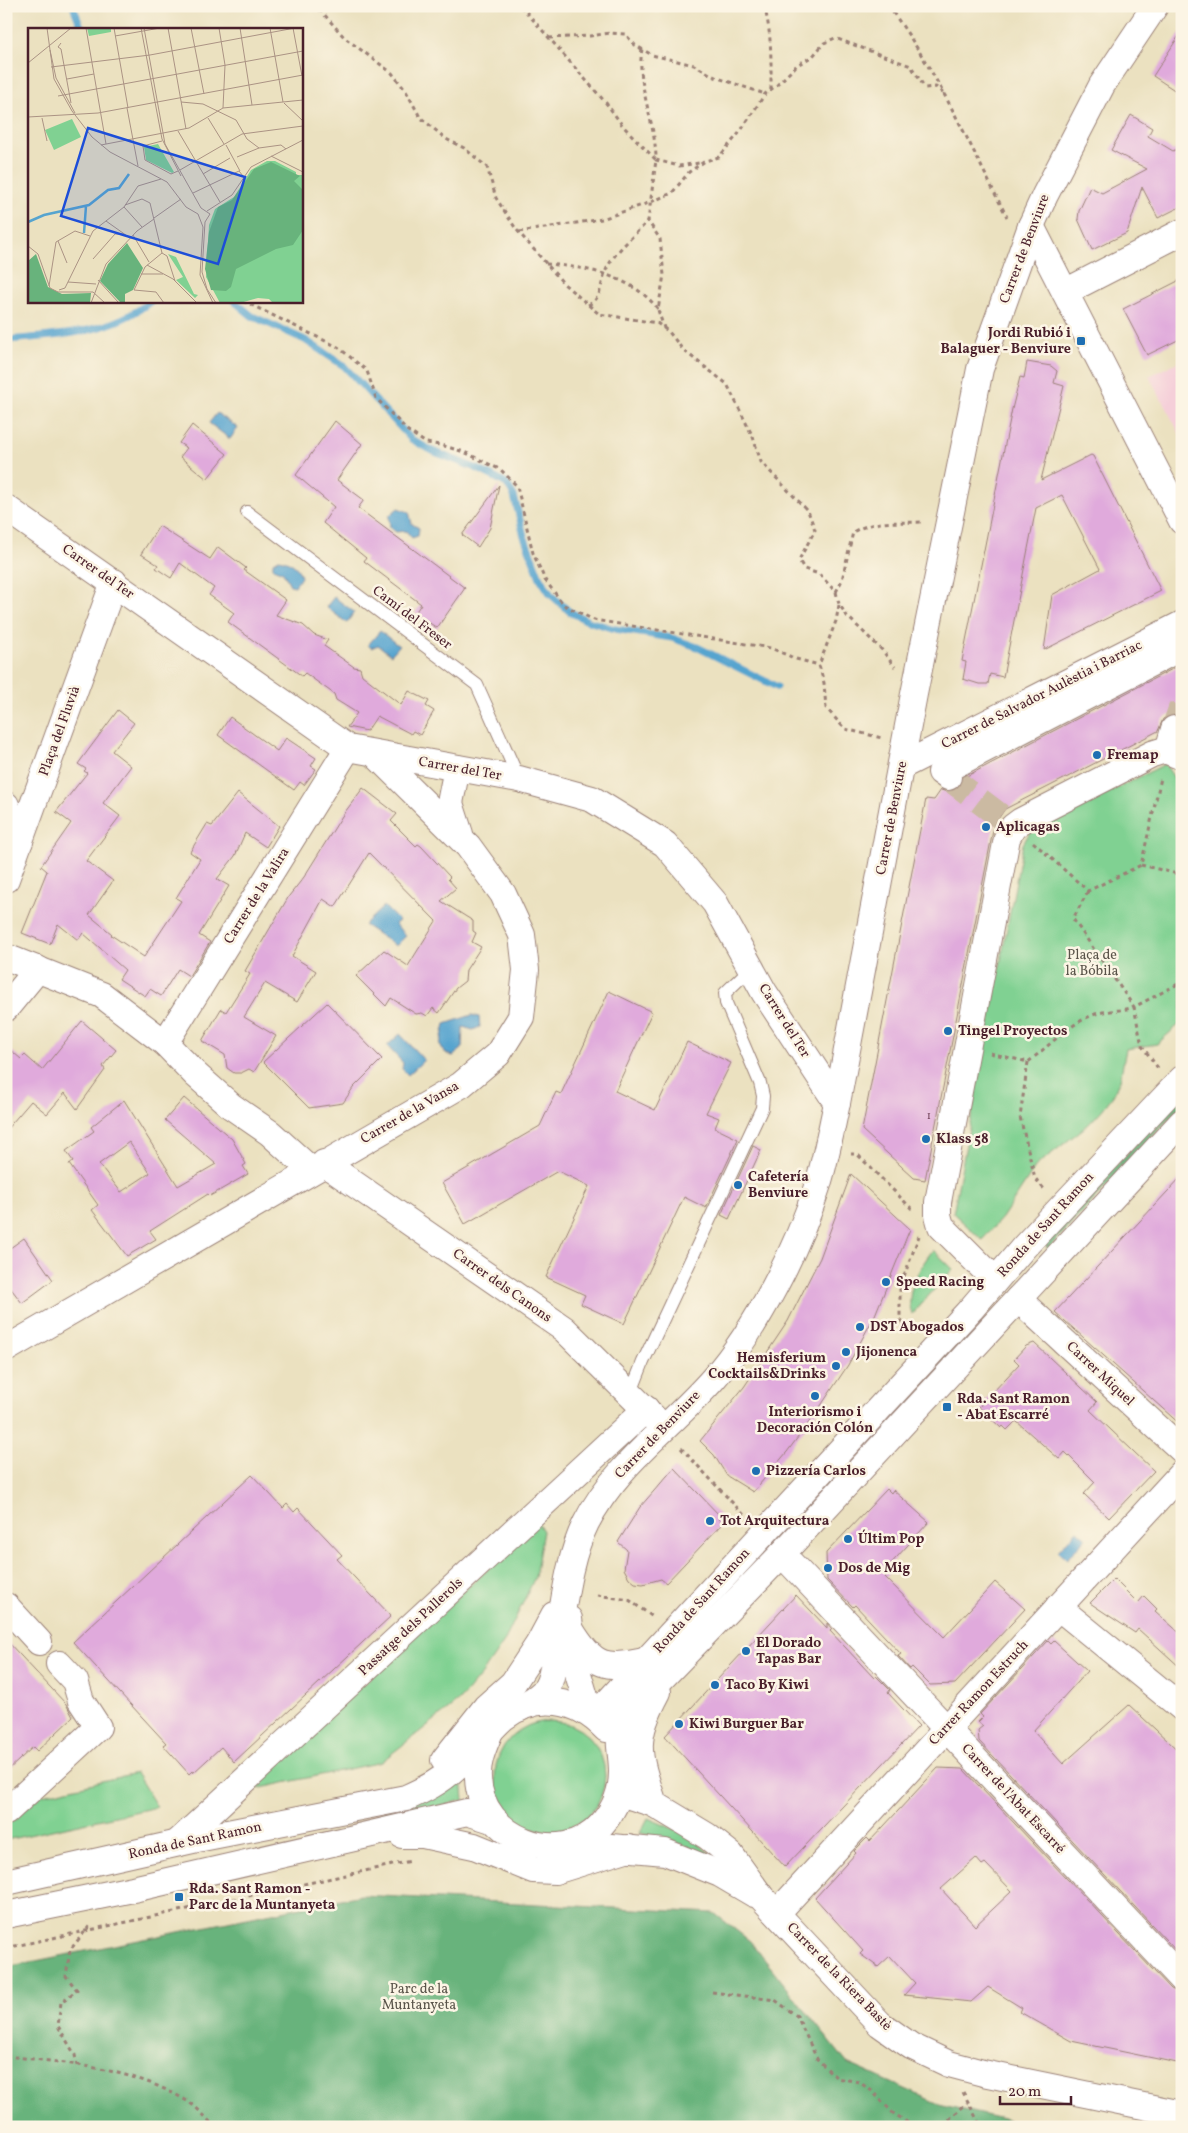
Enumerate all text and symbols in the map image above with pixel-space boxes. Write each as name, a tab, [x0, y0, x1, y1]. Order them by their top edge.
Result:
inset map	[28, 28, 302, 302]
street label: Carrer de Benviure	[995, 191, 1055, 306]
place label: Jordi Rubió i Balaguer - Benviure	[940, 324, 1071, 359]
marker: Jordi Rubió i Balaguer - Benviure	[1075, 335, 1087, 347]
street label: Carrer del Ter	[58, 540, 138, 604]
street label: Camí del Freser	[368, 582, 456, 654]
street label: Carrer de Salvador Aulèstia i Barriac	[938, 636, 1146, 754]
street label: Plaça del Fluvià	[35, 683, 85, 779]
place label: Fremap	[1107, 746, 1159, 765]
marker: Fremap	[1091, 749, 1103, 761]
street label: Carrer del Ter	[417, 752, 503, 786]
street label: Carrer de Benviure	[872, 759, 912, 877]
place label: Aplicagas	[996, 818, 1060, 837]
marker: Aplicagas	[980, 821, 992, 833]
street label: Carrer de la Valira	[220, 844, 294, 948]
park label: Plaça de la Bóbila	[1065, 946, 1119, 981]
street label: Carrer del Ter	[754, 980, 814, 1062]
place label: Tingel Proyectos	[958, 1022, 1067, 1041]
marker: Tingel Proyectos	[942, 1025, 954, 1037]
street label: Carrer de la Vansa	[357, 1077, 463, 1149]
house number: 1	[927, 1109, 931, 1124]
place label: Klass 58	[936, 1130, 989, 1149]
marker: Klass 58	[920, 1133, 932, 1145]
place label: Cafetería Benviure	[748, 1168, 809, 1203]
street label: Ronda de Sant Ramon	[994, 1168, 1098, 1282]
marker: Cafetería Benviure	[732, 1179, 744, 1191]
street label: Carrer dels Canons	[449, 1245, 555, 1327]
place label: Speed Racing	[896, 1273, 984, 1292]
marker: Speed Racing	[880, 1276, 892, 1288]
place label: DST Abogados	[870, 1318, 964, 1337]
marker: DST Abogados	[854, 1321, 866, 1333]
street label: Carrer Miquel	[1062, 1337, 1138, 1411]
place label: Jijonenca	[855, 1343, 918, 1362]
marker: Jijonenca	[840, 1346, 852, 1358]
place label: Hemisferium Cocktails&Drinks	[708, 1349, 826, 1384]
marker: Hemisferium Cocktails&Drinks	[830, 1360, 842, 1372]
street label: Carrer de Benviure	[611, 1387, 705, 1483]
marker: Interiorismo i Decoración Colón	[809, 1390, 821, 1402]
place label: Rda. Sant Ramon - Abat Escarré	[957, 1390, 1070, 1425]
marker: Rda. Sant Ramon - Abat Escarré	[941, 1401, 953, 1413]
place label: Interiorismo i Decoración Colón	[757, 1403, 873, 1438]
place label: Pizzería Carlos	[766, 1462, 866, 1481]
marker: Pizzería Carlos	[750, 1465, 762, 1477]
place label: Tot Arquitectura	[720, 1512, 830, 1531]
marker: Tot Arquitectura	[704, 1515, 716, 1527]
place label: Últim Pop	[858, 1529, 924, 1549]
marker: Últim Pop	[842, 1533, 854, 1545]
street label: Ronda de Sant Ramon	[650, 1544, 754, 1658]
place label: Dos de Mig	[838, 1559, 911, 1578]
marker: Dos de Mig	[822, 1562, 834, 1574]
street label: Passatge dels Pallerols	[355, 1574, 467, 1680]
place label: El Dorado Tapas Bar	[756, 1634, 822, 1669]
street label: Carrer Ramon Estruch	[925, 1636, 1033, 1750]
marker: El Dorado Tapas Bar	[740, 1645, 752, 1657]
place label: Taco By Kiwi	[725, 1676, 809, 1695]
marker: Taco By Kiwi	[709, 1679, 721, 1691]
place label: Kiwi Burguer Bar	[689, 1715, 804, 1734]
marker: Kiwi Burguer Bar	[673, 1718, 685, 1730]
street label: Carrer de l'Abat Escarré	[957, 1740, 1069, 1858]
street label: Ronda de Sant Ramon	[127, 1818, 263, 1864]
place label: Rda. Sant Ramon - Parc de la Muntanyeta	[189, 1880, 336, 1915]
marker: Rda. Sant Ramon - Parc de la Muntanyeta	[173, 1891, 185, 1903]
street label: Carrer de la Riera Bastè	[782, 1919, 896, 2036]
park label: Parc de la Muntanyeta	[382, 1980, 456, 2015]
scale bar	[1000, 2073, 1072, 2105]
text: 20 m	[1008, 2082, 1041, 2103]

